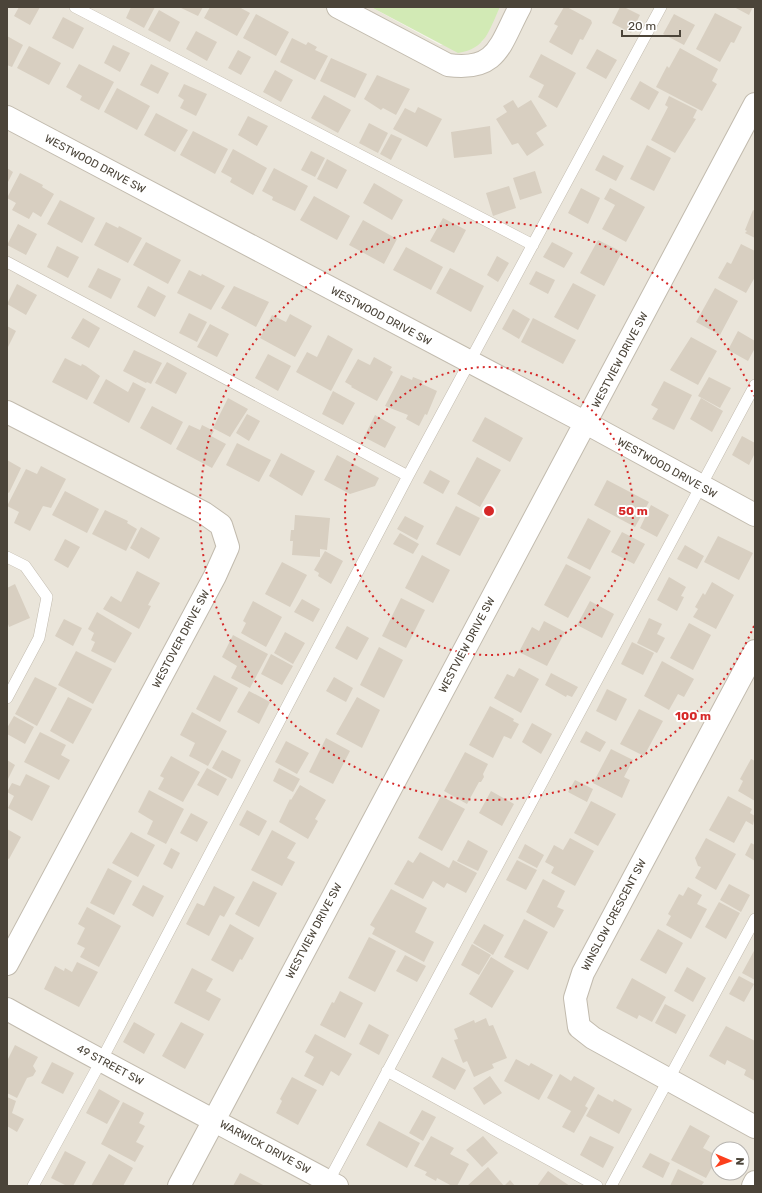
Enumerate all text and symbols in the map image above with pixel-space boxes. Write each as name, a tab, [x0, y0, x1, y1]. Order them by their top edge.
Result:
scale bar	[622, 12, 680, 38]
text: 20 m	[628, 19, 656, 33]
street label: WESTWOOD DRIVE SW	[42, 132, 148, 196]
street label: WESTWOOD DRIVE SW	[328, 284, 434, 348]
street label: WESTVIEW DRIVE SW	[589, 310, 651, 410]
street label: WESTWOOD DRIVE SW	[615, 435, 719, 501]
centre of rings	[482, 504, 496, 518]
text: 50 m	[618, 504, 648, 518]
street label: WESTOVER DRIVE SW	[150, 588, 212, 690]
street label: WESTVIEW DRIVE SW	[436, 595, 498, 695]
text: 100 m	[675, 709, 711, 723]
street label: WINSLOW CRESCENT SW	[579, 857, 649, 973]
street label: WESTVIEW DRIVE SW	[283, 881, 345, 981]
street label: 49 STREET SW	[74, 1042, 146, 1088]
street label: WARWICK DRIVE SW	[217, 1118, 313, 1177]
north arrow	[710, 1141, 750, 1181]
text: N	[733, 1157, 746, 1166]

